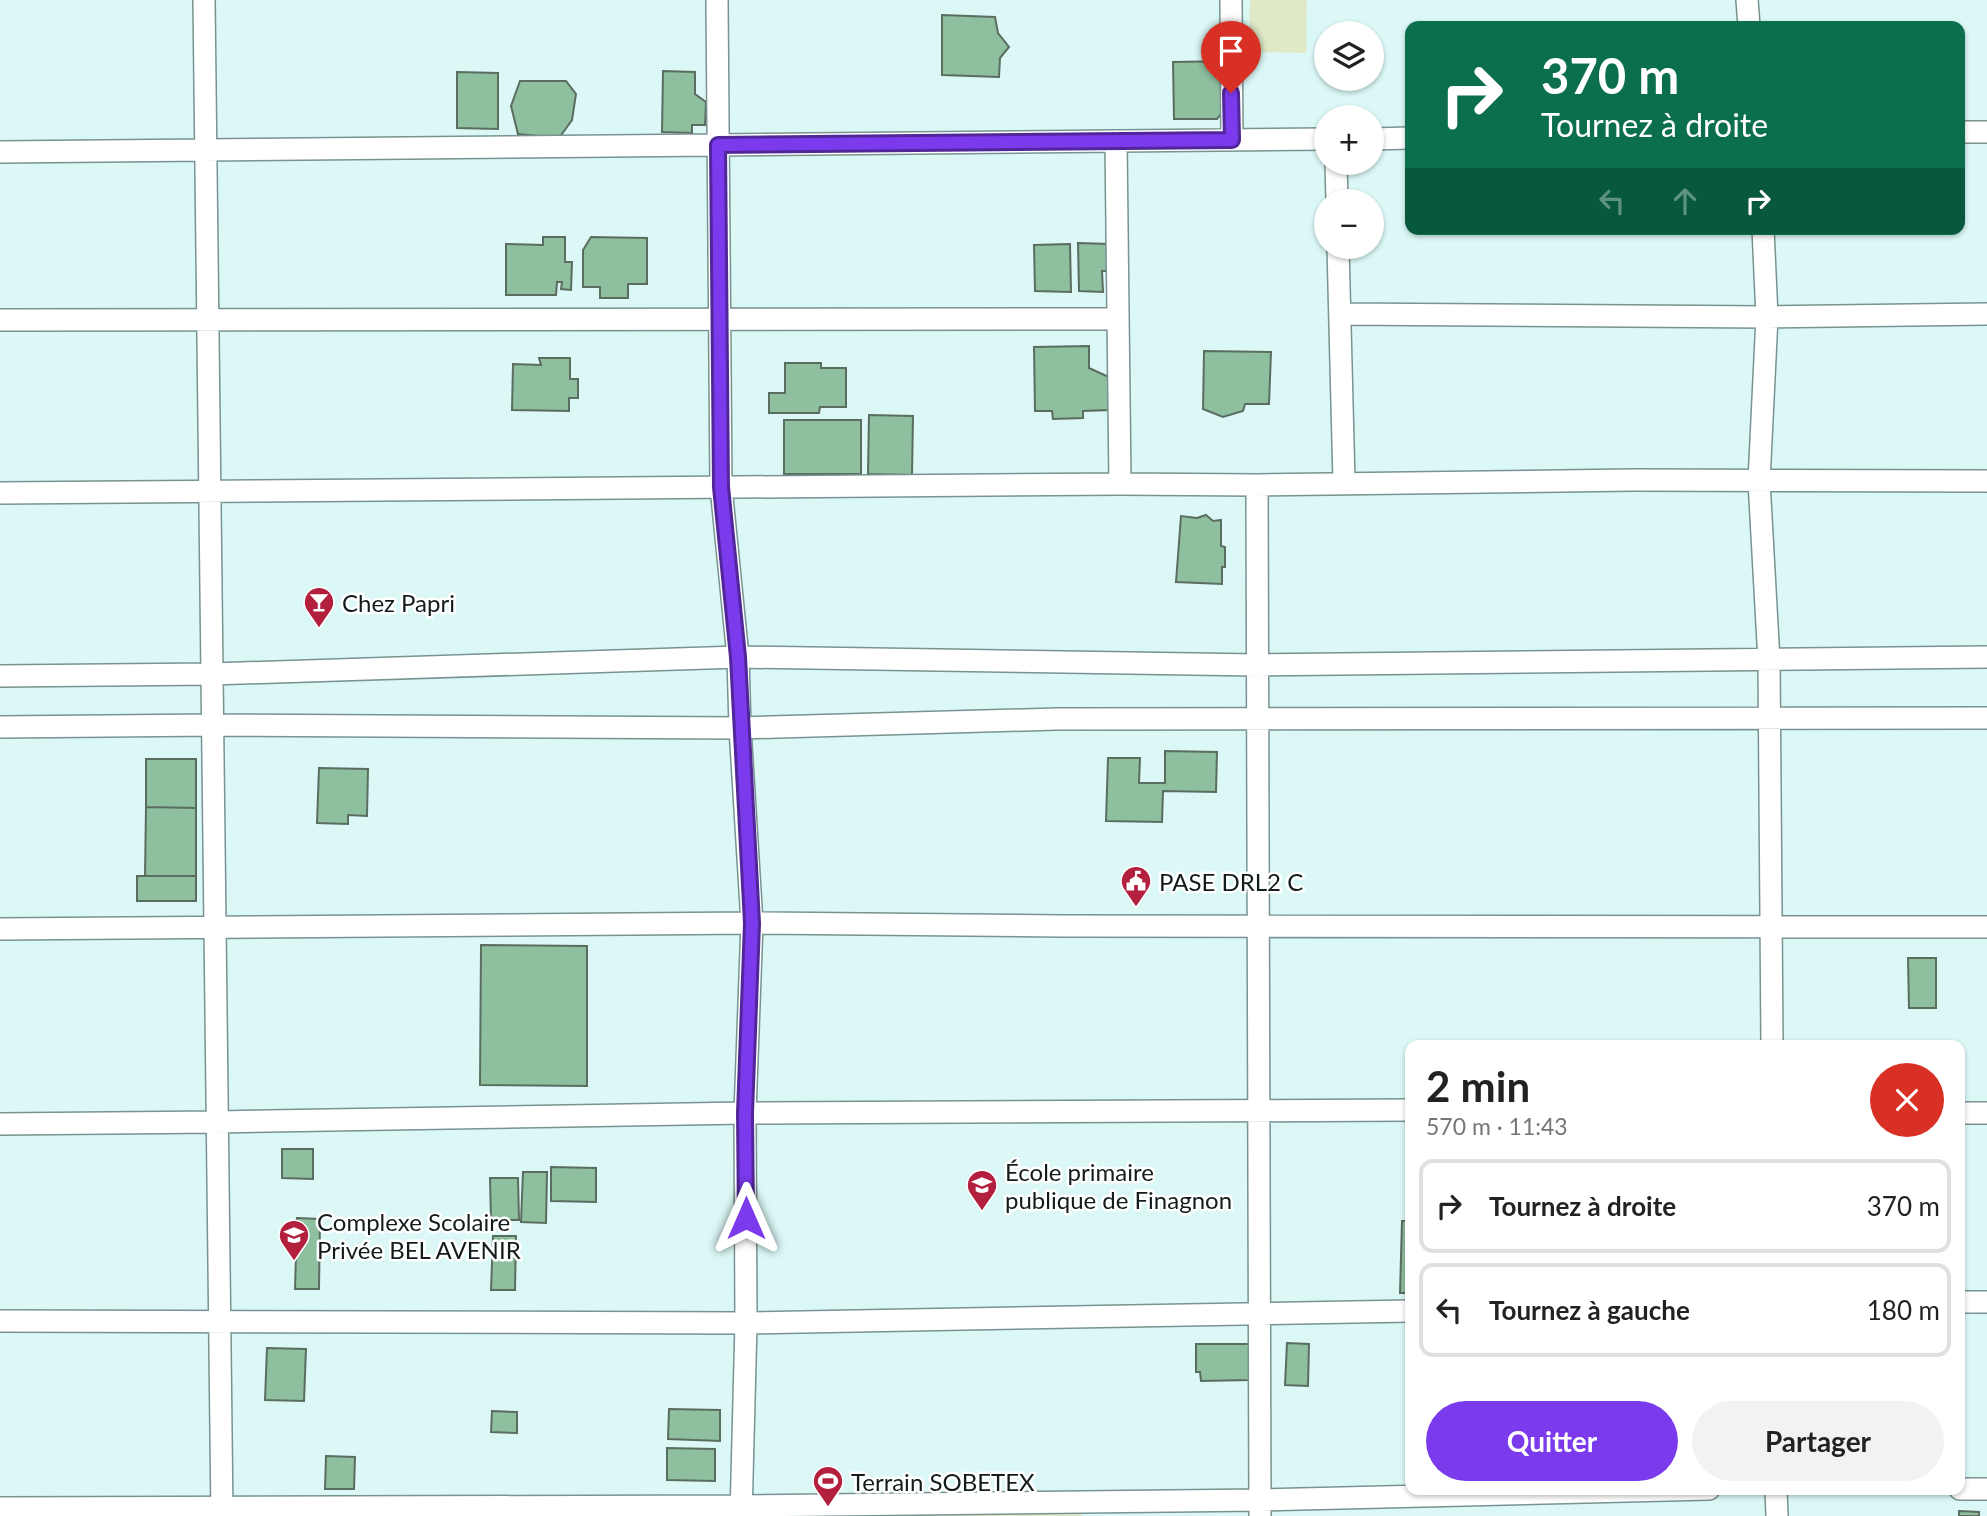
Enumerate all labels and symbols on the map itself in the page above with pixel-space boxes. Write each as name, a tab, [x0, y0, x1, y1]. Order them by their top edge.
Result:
pin	[1201, 21, 1261, 93]
bar icon: Chez Papri	[302, 585, 336, 629]
place label: Chez Papri	[342, 588, 455, 617]
public building icon: PASE DRL2 C	[1119, 864, 1153, 908]
place label: PASE DRL2 C	[1159, 867, 1303, 896]
place label: École primaire publique de Finagnon	[1005, 1157, 1232, 1214]
school or university icon: École primaire publique de Finagnon	[965, 1168, 999, 1212]
position arrow	[709, 1181, 783, 1255]
place label: Complexe Scolaire Privée BEL AVENIR	[317, 1207, 521, 1264]
school or university icon: Complexe Scolaire Privée BEL AVENIR	[277, 1218, 311, 1262]
sports icon: Terrain SOBETEX	[811, 1464, 845, 1508]
place label: Terrain SOBETEX	[851, 1467, 1035, 1496]

